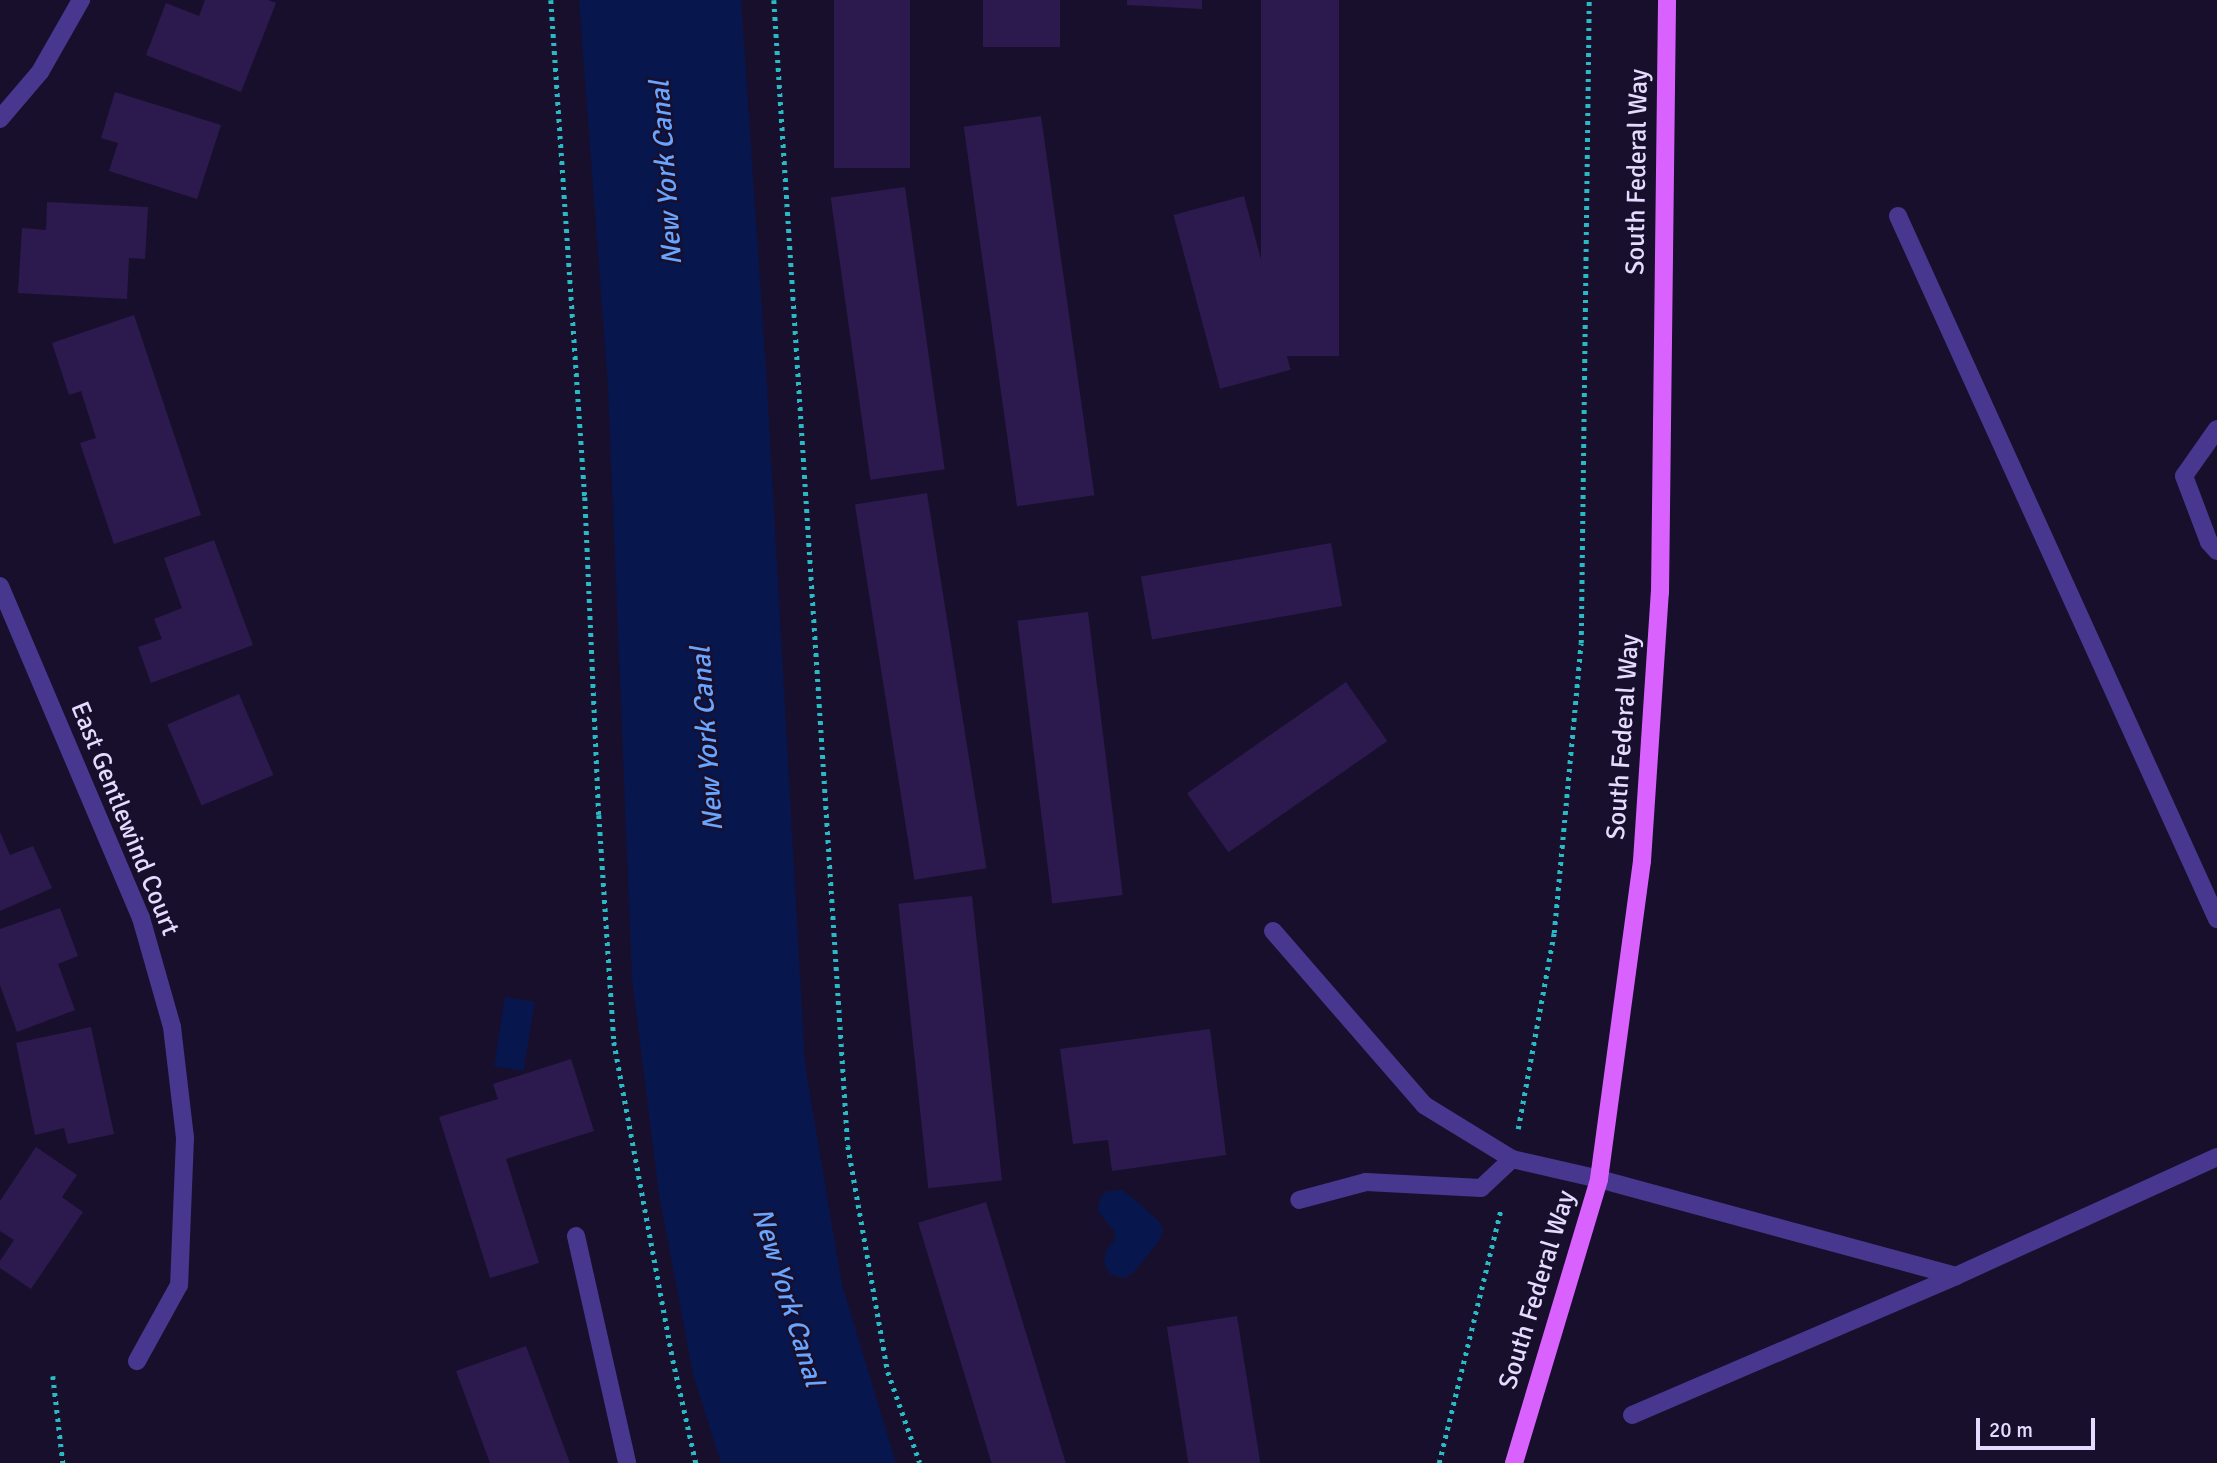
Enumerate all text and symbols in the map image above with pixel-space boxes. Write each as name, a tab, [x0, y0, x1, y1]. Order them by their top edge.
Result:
street label: South Federal Way	[1621, 69, 1655, 275]
water label: New York Canal	[643, 79, 689, 267]
street label: South Federal Way	[1601, 633, 1647, 841]
water label: New York Canal	[684, 645, 730, 833]
street label: East Gentlewind Court	[63, 698, 185, 940]
street label: South Federal Way	[1493, 1187, 1583, 1393]
water label: New York Canal	[745, 1204, 831, 1390]
scale bar	[1979, 1404, 2098, 1448]
text: 20 m	[1989, 1417, 2033, 1443]

